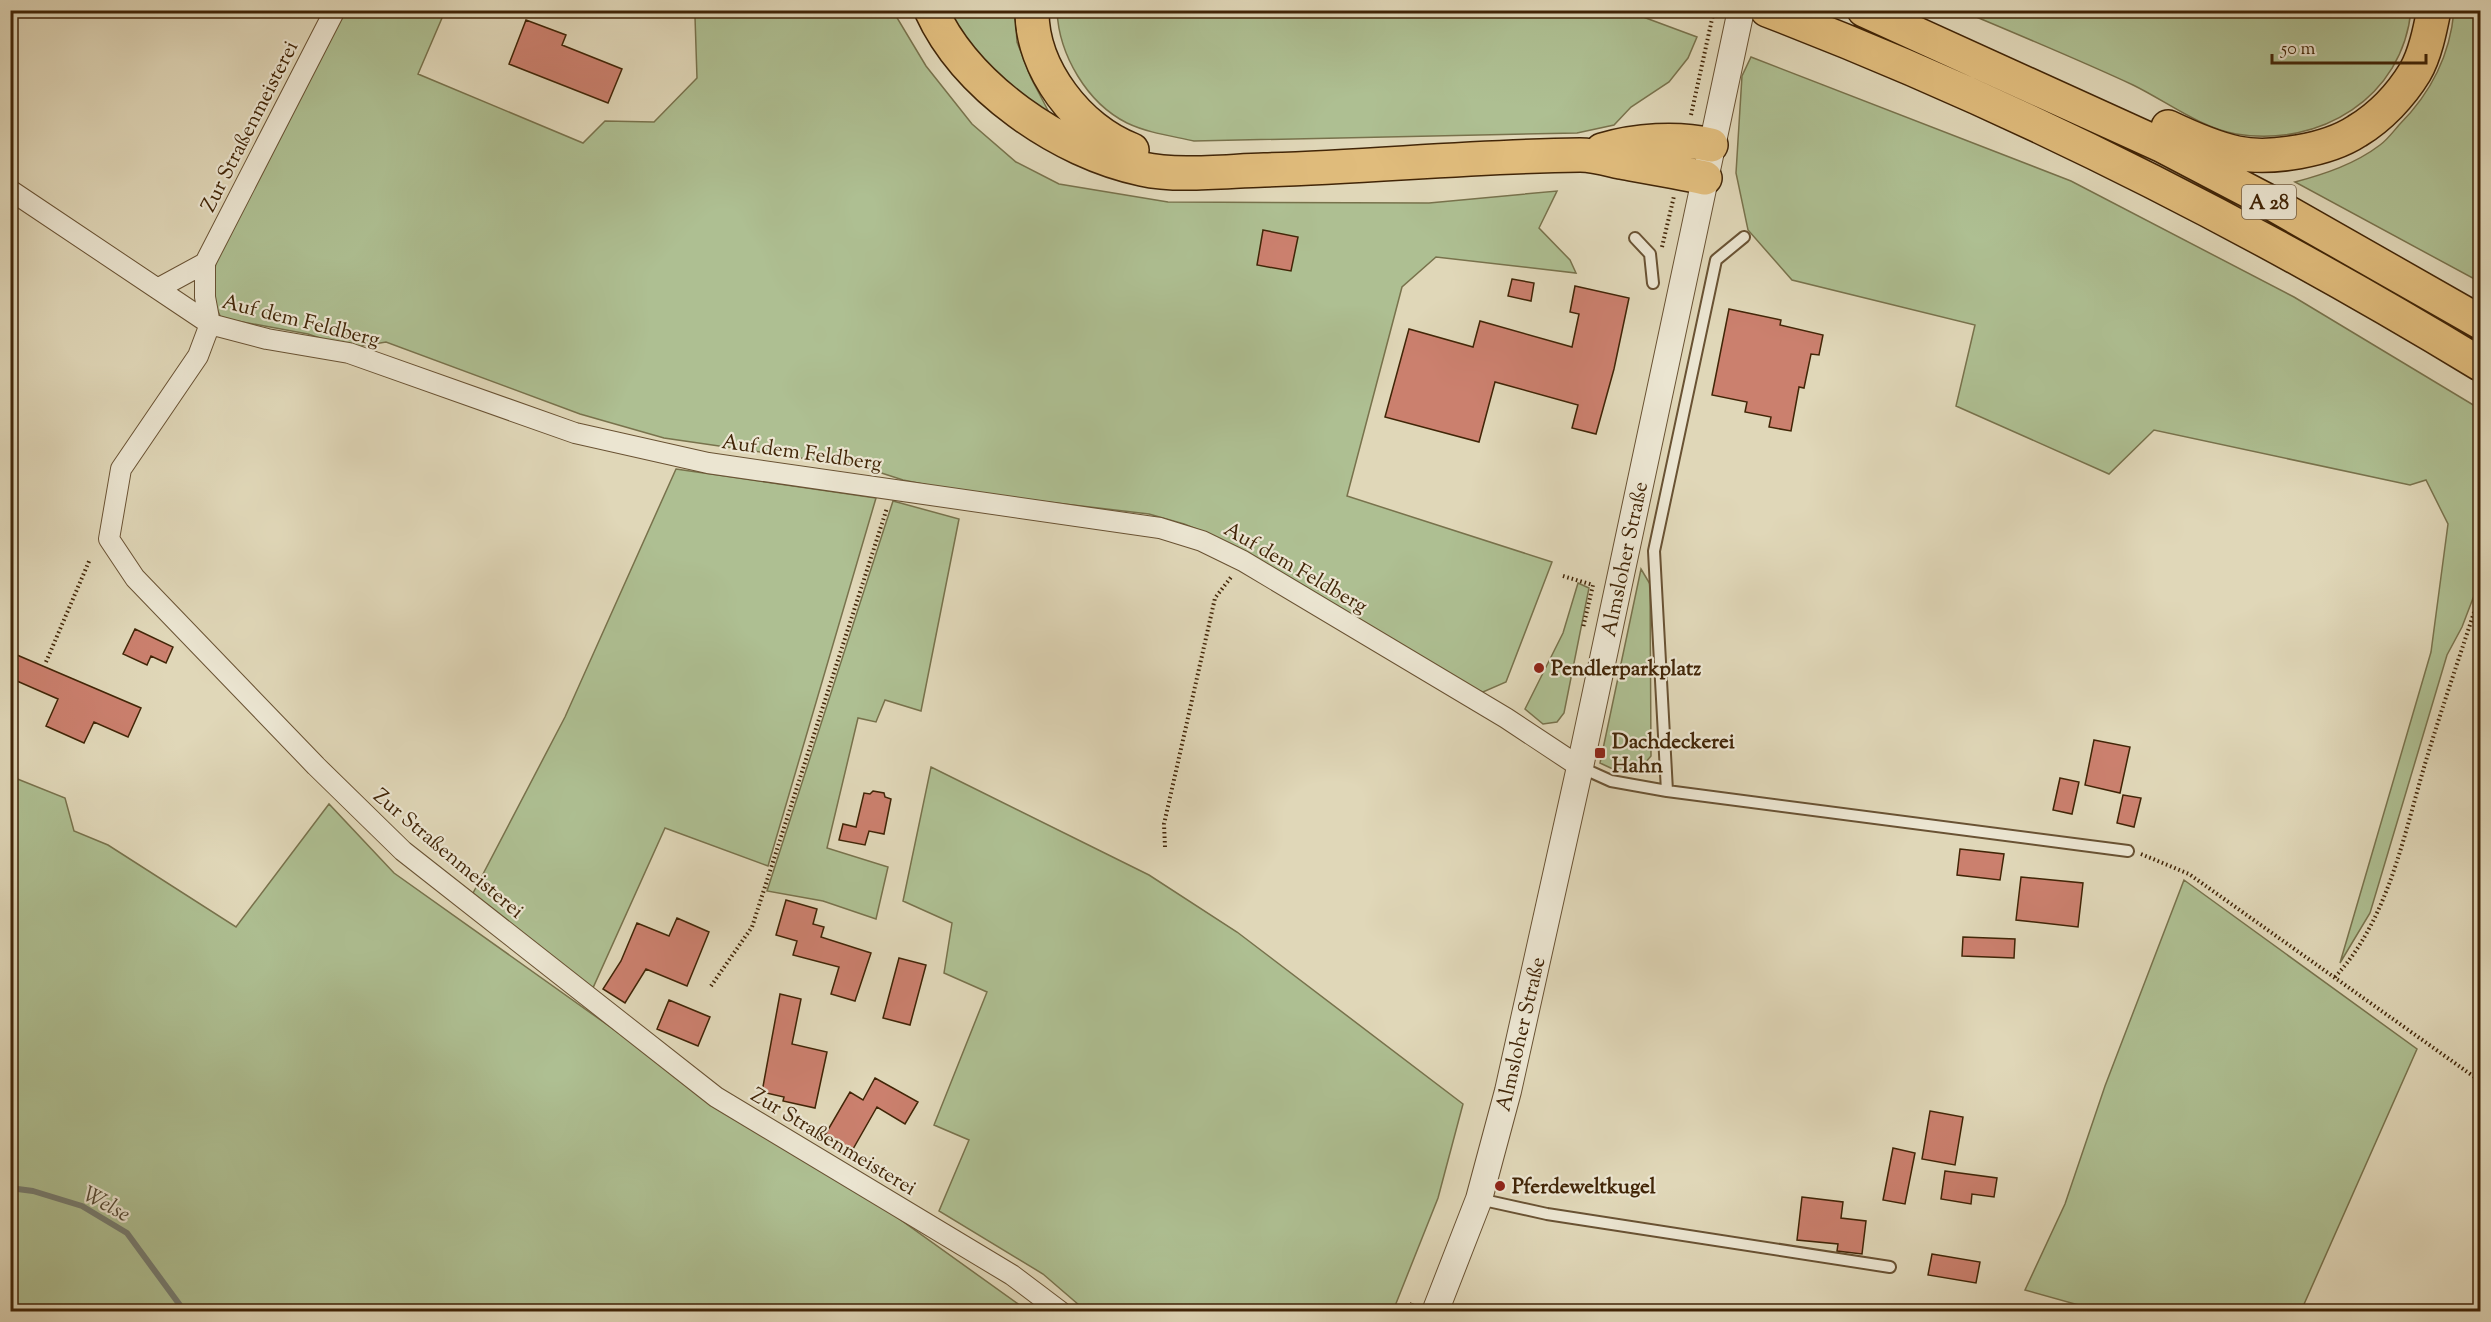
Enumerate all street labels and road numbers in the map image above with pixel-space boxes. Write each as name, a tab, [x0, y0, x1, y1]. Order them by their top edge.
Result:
street label: Zur Straßenmeisterei	[195, 36, 307, 218]
road number: A 28	[2242, 185, 2296, 219]
street label: Auf dem Feldberg	[219, 288, 382, 356]
street label: Auf dem Feldberg	[720, 428, 884, 480]
street label: Almsloher Straße	[1595, 479, 1657, 640]
street label: Auf dem Feldberg	[1218, 515, 1372, 622]
street label: Zur Straßenmeisterei	[366, 782, 530, 927]
street label: Almsloher Straße	[1490, 954, 1554, 1115]
street label: Zur Straßenmeisterei	[744, 1081, 922, 1204]

